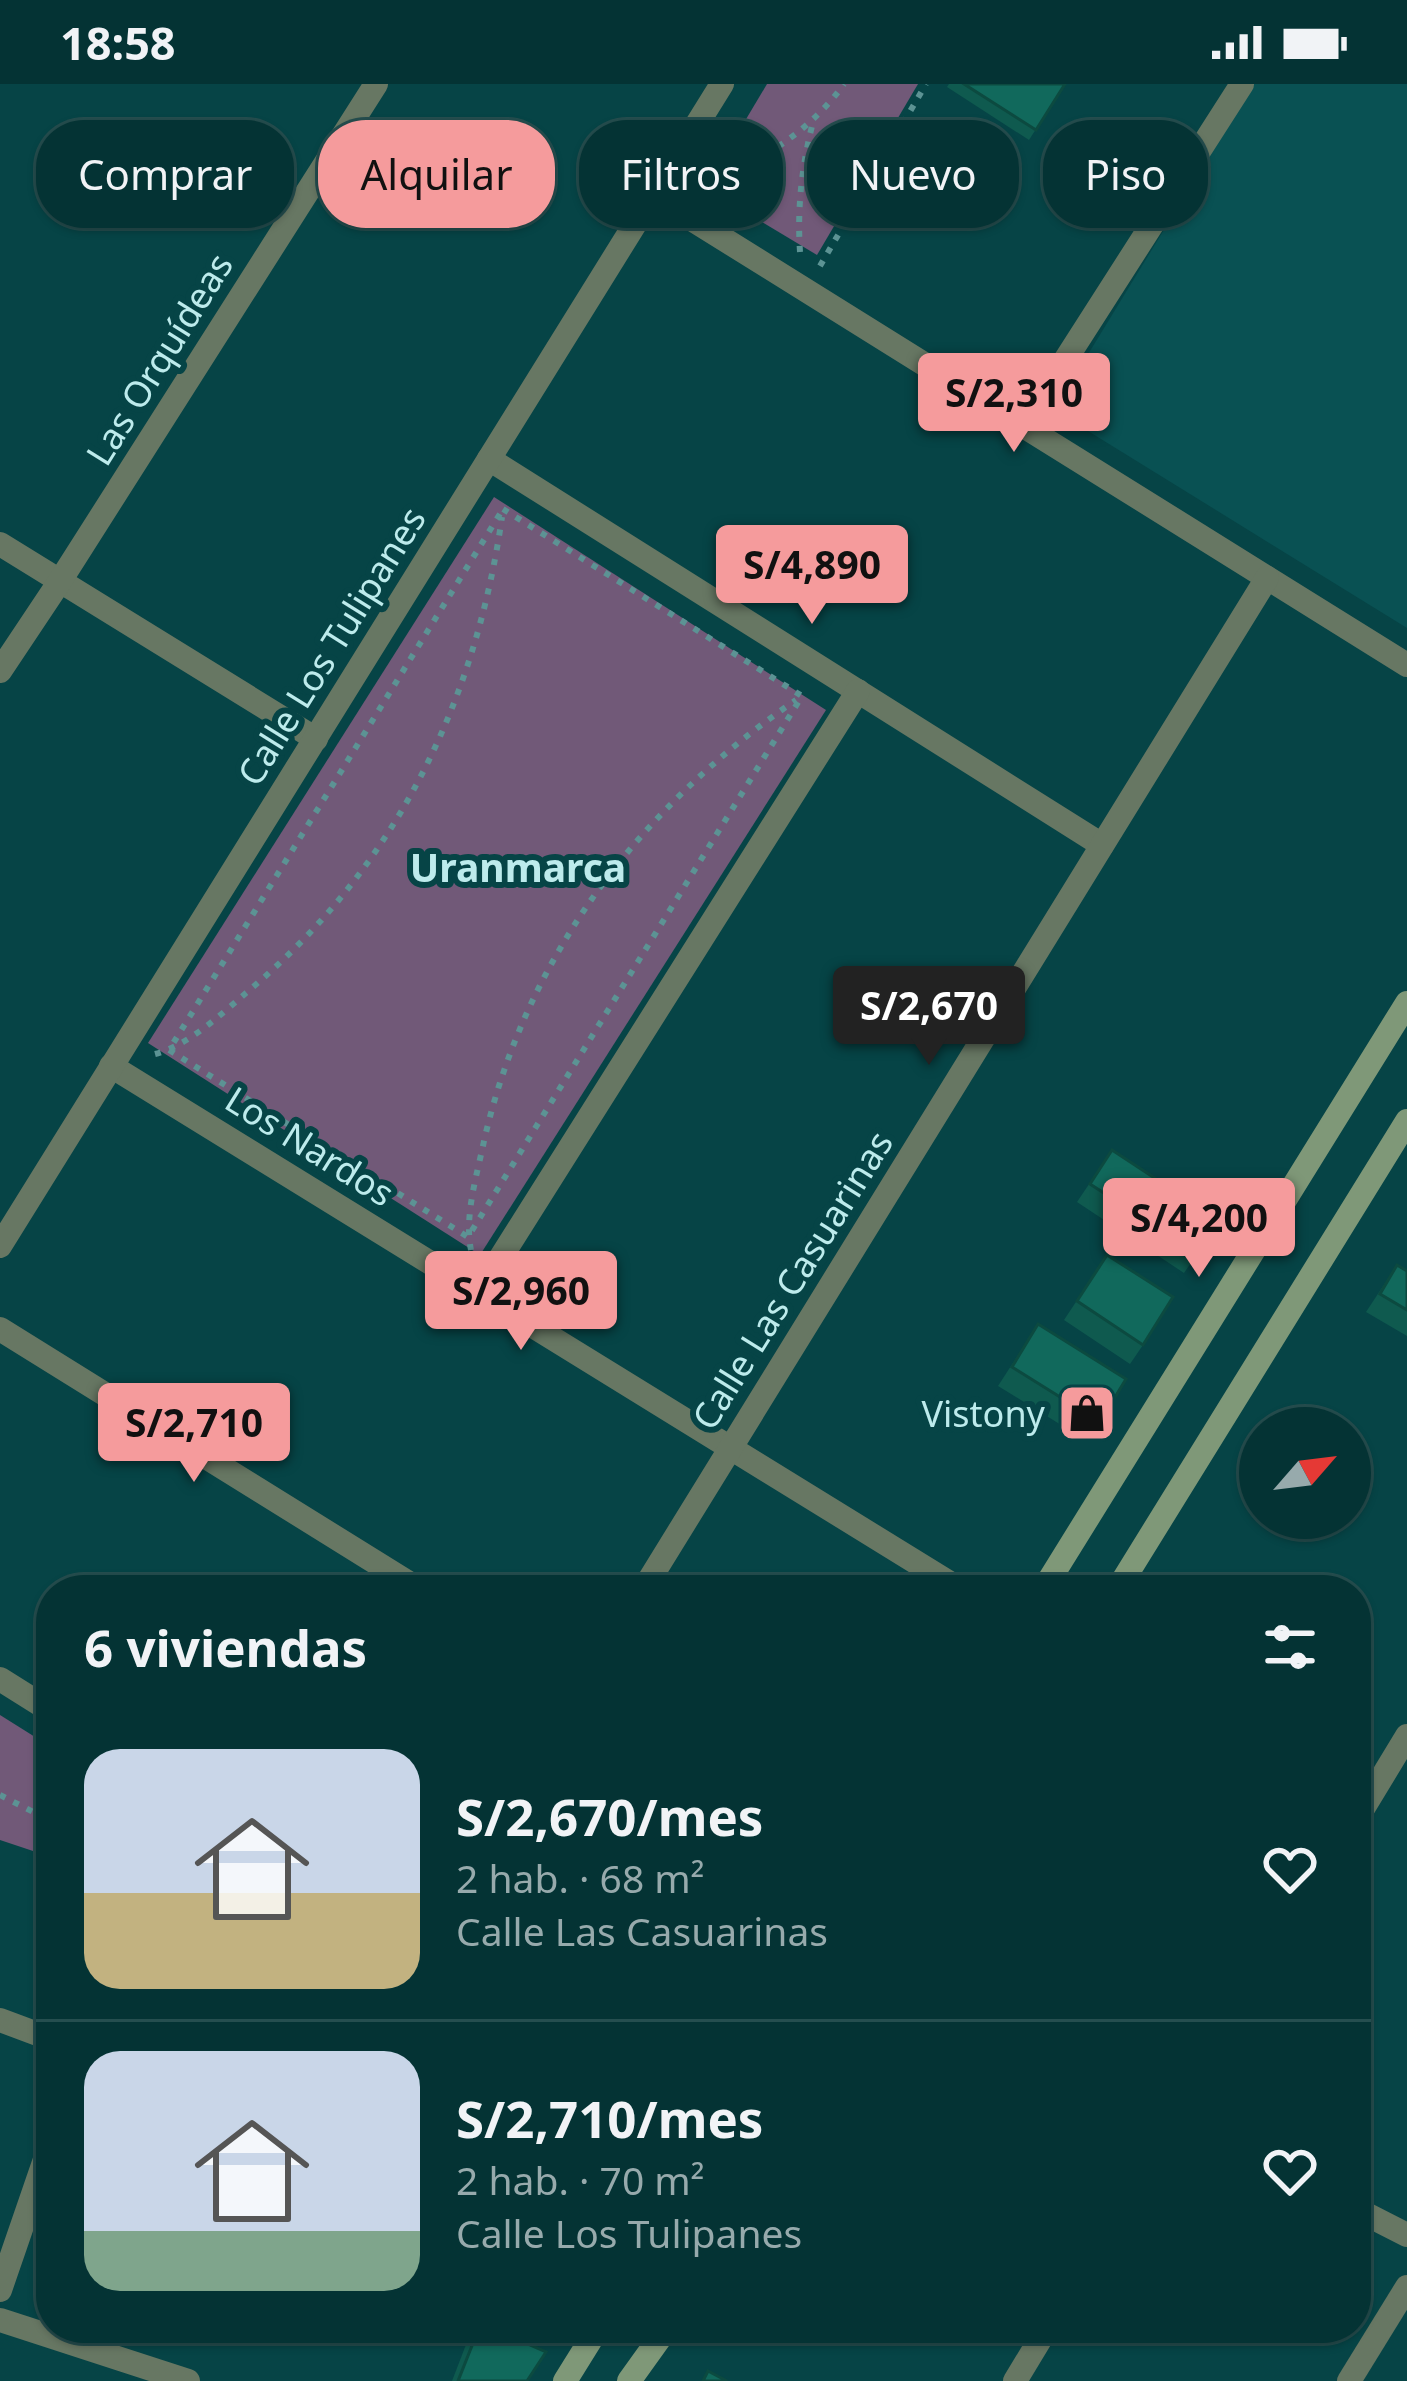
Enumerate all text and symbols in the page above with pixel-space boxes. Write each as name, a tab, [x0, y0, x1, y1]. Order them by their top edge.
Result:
text: 18:58	[60, 12, 176, 73]
chip: Comprar	[36, 120, 294, 228]
chip: Alquilar	[318, 120, 555, 228]
chip: Filtros	[579, 120, 783, 228]
chip: Nuevo	[807, 120, 1019, 228]
chip: Piso	[1043, 120, 1208, 228]
street label: Las Orquídeas	[74, 244, 244, 474]
pin: S/2,310	[903, 353, 1125, 455]
text: S/2,310	[945, 365, 1083, 418]
street label: Calle Los Tulipanes	[226, 497, 436, 795]
pin: S/4,890	[701, 525, 923, 627]
text: S/4,890	[743, 537, 881, 590]
district label: Uranmarca	[410, 840, 626, 893]
pin: S/2,670	[818, 966, 1040, 1068]
text: S/2,670	[860, 978, 998, 1031]
street label: Los Nardos	[216, 1075, 404, 1217]
street label: Calle Las Casuarinas	[680, 1121, 904, 1439]
pin: S/4,200	[1088, 1178, 1310, 1280]
text: S/4,200	[1130, 1190, 1268, 1243]
pin: S/2,960	[410, 1251, 632, 1353]
text: S/2,960	[452, 1263, 590, 1316]
shop icon: Vistony	[1056, 1382, 1118, 1444]
pin: S/2,710	[83, 1383, 305, 1485]
place label: Vistony	[921, 1389, 1046, 1438]
text: S/2,710	[125, 1395, 263, 1448]
north arrow	[1239, 1407, 1371, 1539]
map controls	[1239, 1407, 1371, 1539]
text: 6 viviendas	[84, 1612, 367, 1682]
icon: filters	[1257, 1614, 1323, 1680]
text: S/2,670/mes	[456, 1781, 763, 1851]
icon: home	[180, 1797, 324, 1941]
icon: heart	[1257, 1836, 1323, 1902]
text: 2 hab. · 68 m²	[456, 1851, 704, 1904]
text: Calle Las Casuarinas	[456, 1904, 828, 1957]
text: S/2,710/mes	[456, 2083, 763, 2153]
icon: home	[180, 2099, 324, 2243]
icon: heart	[1257, 2138, 1323, 2204]
text: 2 hab. · 70 m²	[456, 2153, 704, 2206]
text: Calle Los Tulipanes	[456, 2206, 802, 2259]

